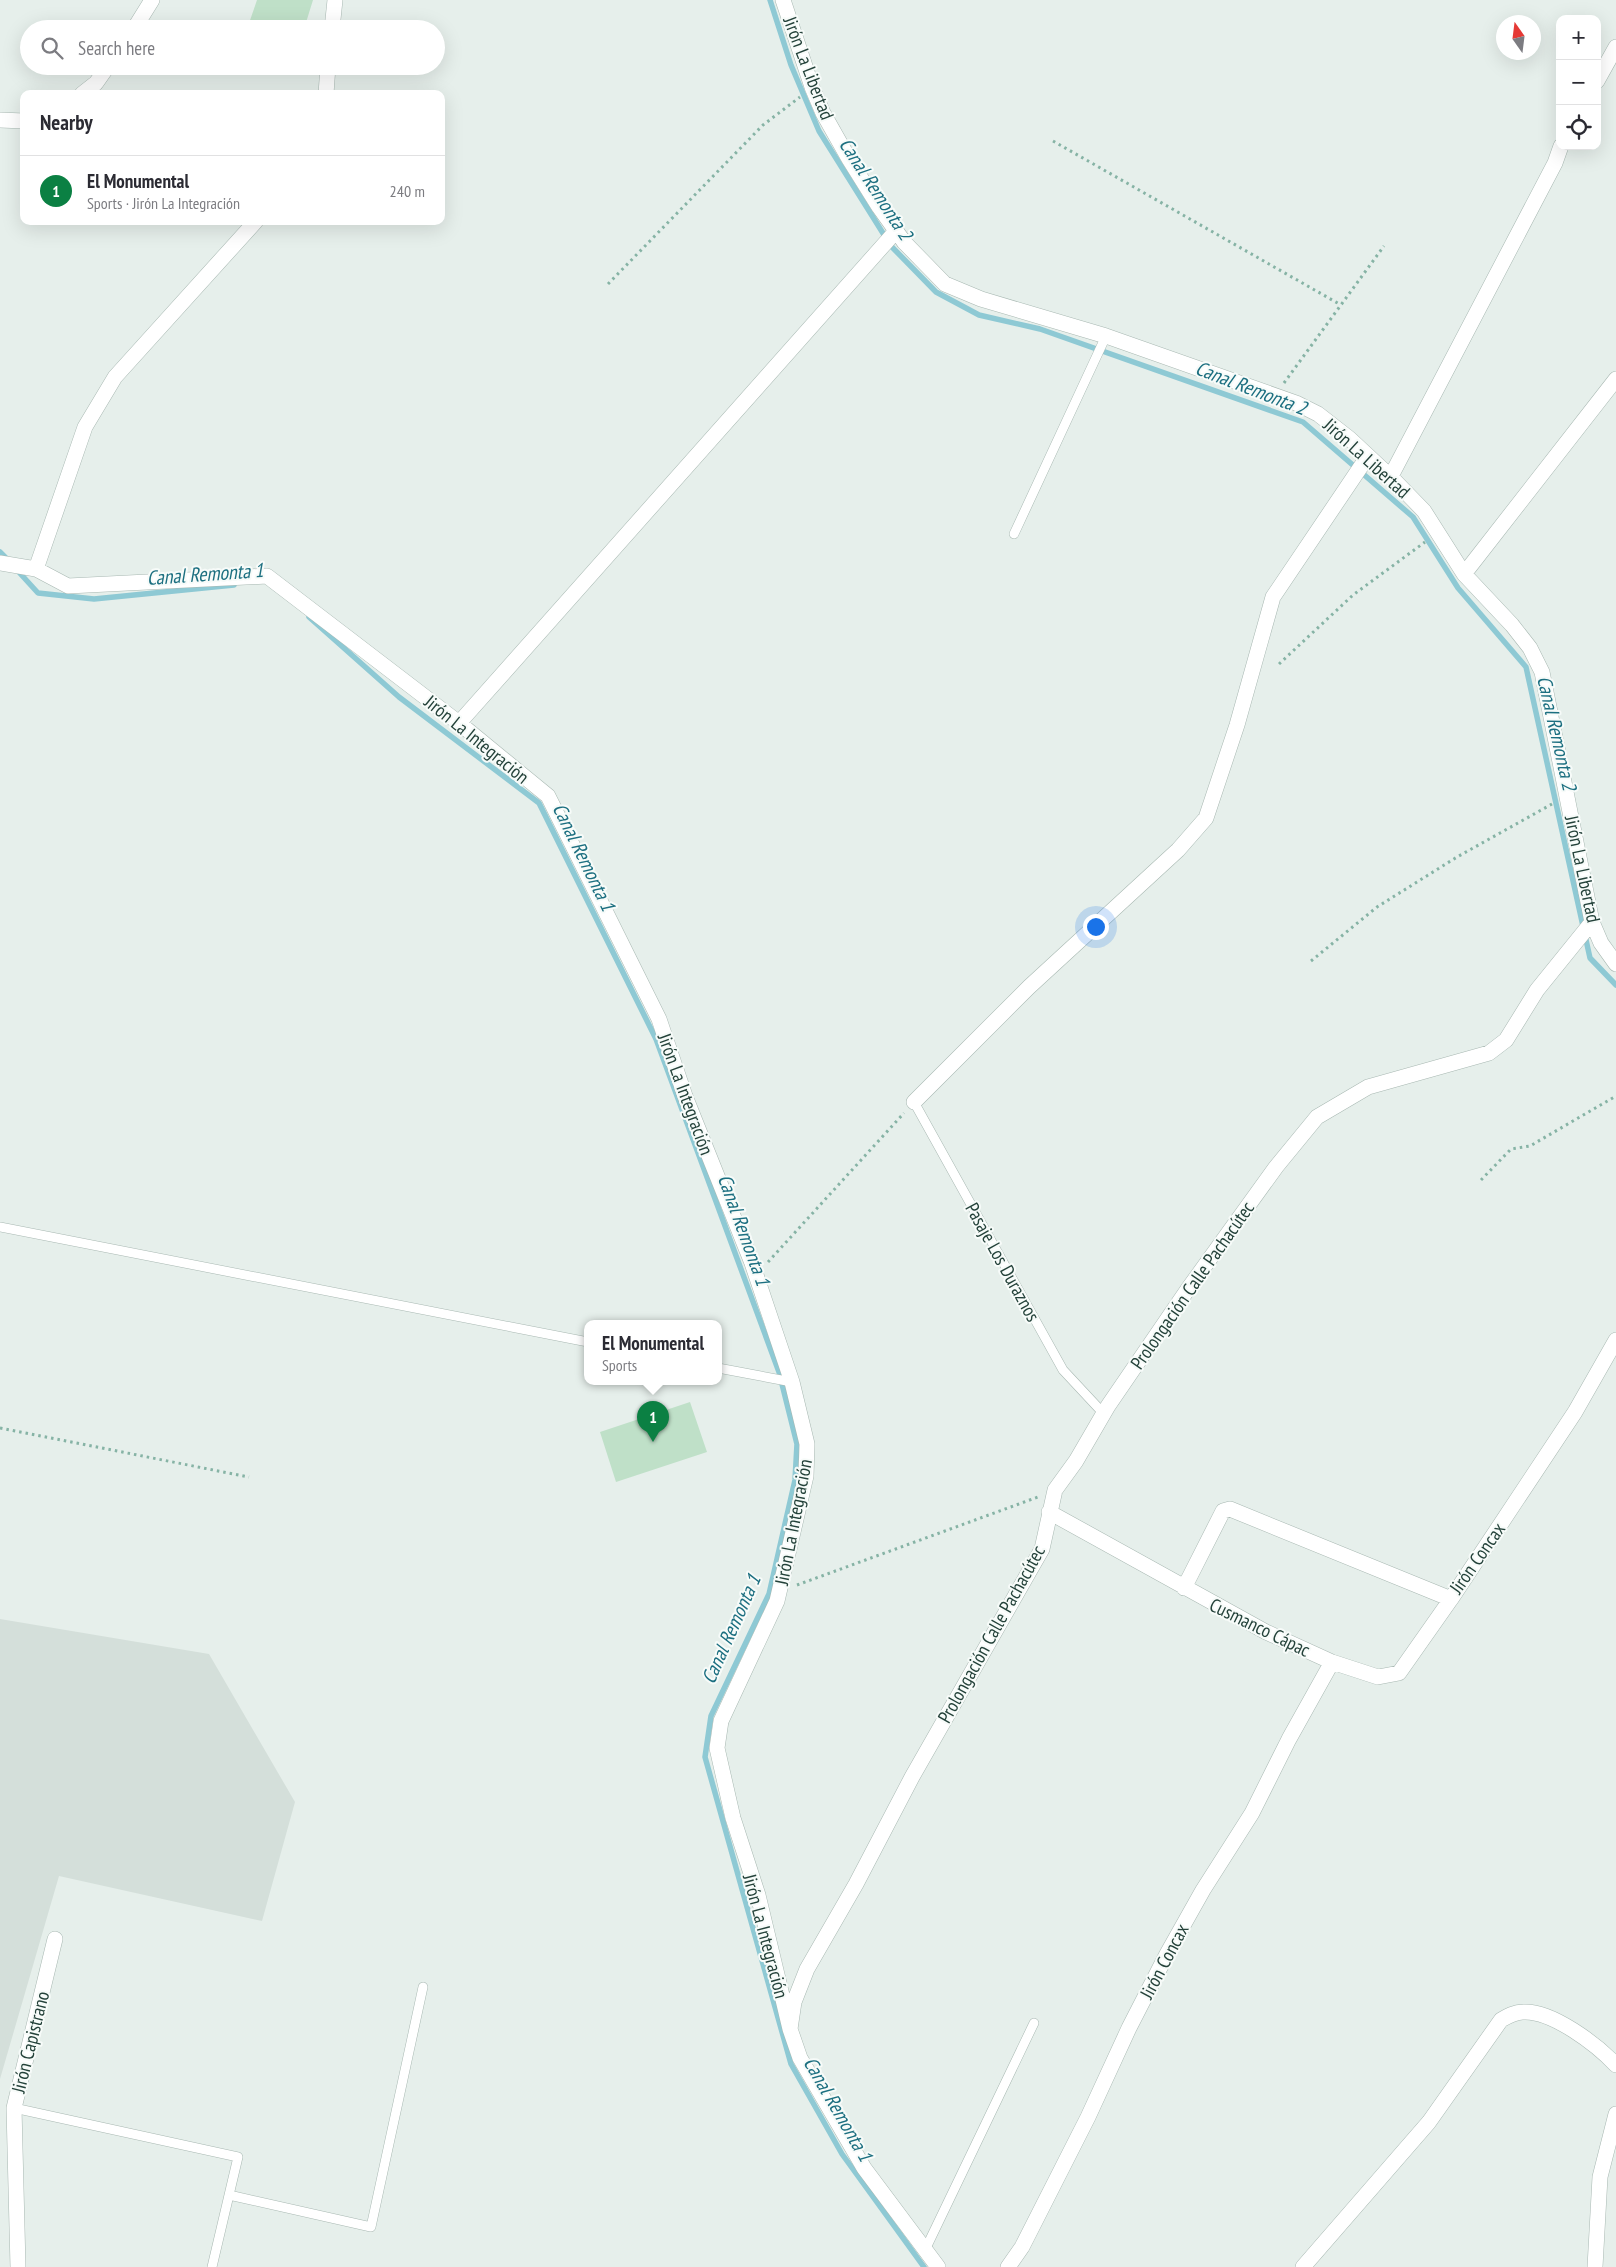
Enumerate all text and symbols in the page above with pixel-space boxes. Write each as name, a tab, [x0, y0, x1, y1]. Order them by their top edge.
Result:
street label: Jirón La Libertad	[778, 12, 840, 123]
north arrow	[1496, 15, 1541, 60]
map controls	[1556, 15, 1601, 150]
button: +	[1556, 15, 1601, 60]
search box	[20, 20, 445, 75]
icon: search	[38, 34, 66, 62]
text: Search here	[78, 36, 155, 60]
button: −	[1556, 60, 1601, 105]
button: locate	[1556, 105, 1601, 150]
text: Nearby	[40, 109, 93, 136]
water label: Canal Remonta 2	[833, 133, 920, 247]
text: El Monumental	[87, 169, 189, 193]
text: 1	[52, 181, 60, 201]
text: 240 m	[390, 181, 425, 201]
text: Sports · Jirón La Integración	[87, 193, 240, 213]
water label: Canal Remonta 2	[1192, 355, 1312, 422]
street label: Jirón La Libertad	[1318, 412, 1415, 503]
water label: Canal Remonta 1	[146, 557, 265, 591]
water label: Canal Remonta 2	[1531, 673, 1583, 795]
street label: Jirón La Integración	[419, 689, 534, 789]
water label: Canal Remonta 1	[547, 799, 622, 916]
street label: Jirón La Libertad	[1560, 812, 1606, 925]
your location	[1083, 914, 1109, 940]
street label: Jirón La Integración	[653, 1029, 719, 1158]
water label: Canal Remonta 1	[712, 1171, 777, 1290]
street label: Prolongación Calle Pachacútec	[1125, 1196, 1259, 1374]
street label: Pasaje Los Duraznos	[960, 1198, 1046, 1326]
popup	[584, 1320, 722, 1385]
text: El Monumental	[602, 1331, 704, 1355]
text: Sports	[602, 1355, 637, 1375]
pin: 1	[637, 1401, 669, 1442]
street label: Jirón La Integración	[769, 1457, 817, 1588]
street label: Jirón Concax	[1443, 1518, 1510, 1599]
street label: Prolongación Calle Pachacútec	[932, 1541, 1050, 1727]
water label: Canal Remonta 1	[695, 1569, 767, 1688]
street label: Cusmanco Cápac	[1206, 1592, 1314, 1662]
street label: Jirón La Integración	[738, 1870, 794, 2001]
street label: Jirón Concax	[1134, 1919, 1194, 2003]
street label: Jirón Capistrano	[6, 1989, 54, 2096]
water label: Canal Remonta 1	[798, 2052, 879, 2167]

